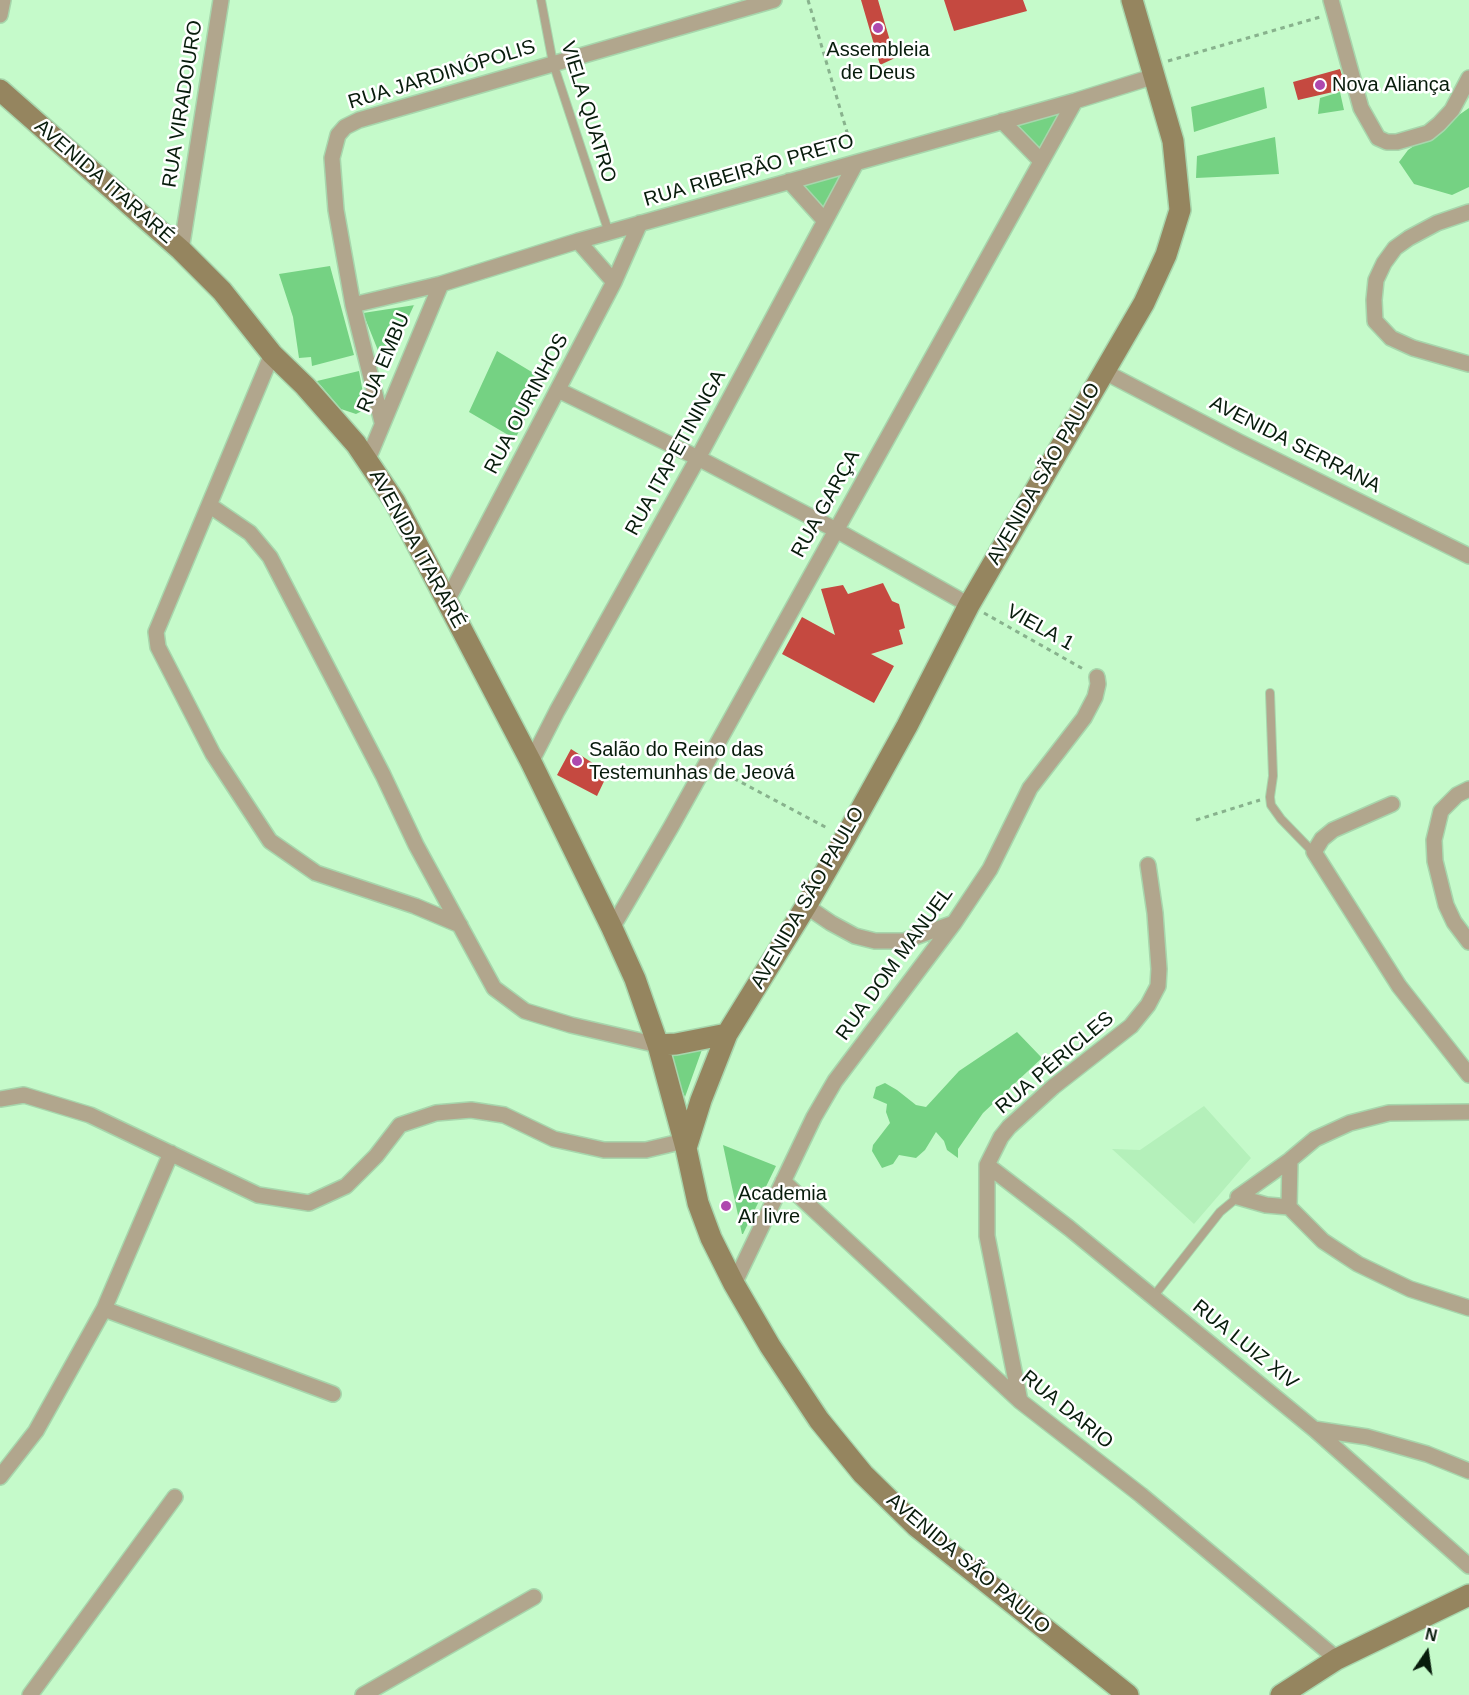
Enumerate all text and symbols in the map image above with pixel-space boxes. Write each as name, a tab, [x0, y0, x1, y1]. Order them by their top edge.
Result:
street label: RUA VIRADOURO	[158, 19, 208, 189]
marker: Assembleia de Deus	[871, 21, 885, 35]
street label: RUA JARDINÓPOLIS	[345, 35, 539, 115]
place label: Assembleia de Deus	[826, 38, 930, 85]
street label: VIELA QUATRO	[555, 39, 621, 185]
place label: Nova Aliança	[1332, 73, 1450, 97]
marker: Nova Aliança	[1313, 78, 1327, 92]
street label: AVENIDA ITARARÉ	[29, 115, 179, 249]
street label: RUA RIBEIRÃO PRETO	[641, 129, 857, 213]
street label: RUA EMBU	[352, 310, 416, 416]
street label: RUA OURINHOS	[480, 330, 574, 478]
street label: RUA ITAPETININGA	[621, 366, 731, 540]
street label: AVENIDA SÃO PAULO	[982, 379, 1106, 569]
street label: AVENIDA SERRANA	[1206, 392, 1384, 498]
street label: RUA GARÇA	[787, 446, 865, 562]
street label: AVENIDA ITARARÉ	[364, 466, 470, 632]
street label: VIELA 1	[1002, 600, 1078, 656]
place label: Salão do Reino das Testemunhas de Jeová	[589, 738, 795, 785]
marker: Salão do Reino das Testemunhas de Jeová	[570, 754, 584, 768]
street label: AVENIDA SÃO PAULO	[746, 803, 870, 993]
street label: RUA DOM MANUEL	[831, 883, 959, 1045]
street label: RUA PÉRICLES	[991, 1007, 1119, 1119]
place label: Academia Ar livre	[738, 1182, 827, 1229]
marker: Academia Ar livre	[719, 1199, 733, 1213]
street label: RUA LUIZ XIV	[1187, 1295, 1303, 1395]
street label: RUA DARIO	[1016, 1366, 1118, 1454]
street label: AVENIDA SÃO PAULO	[881, 1489, 1055, 1639]
north arrow	[1397, 1623, 1457, 1683]
text: N	[1424, 1625, 1439, 1645]

